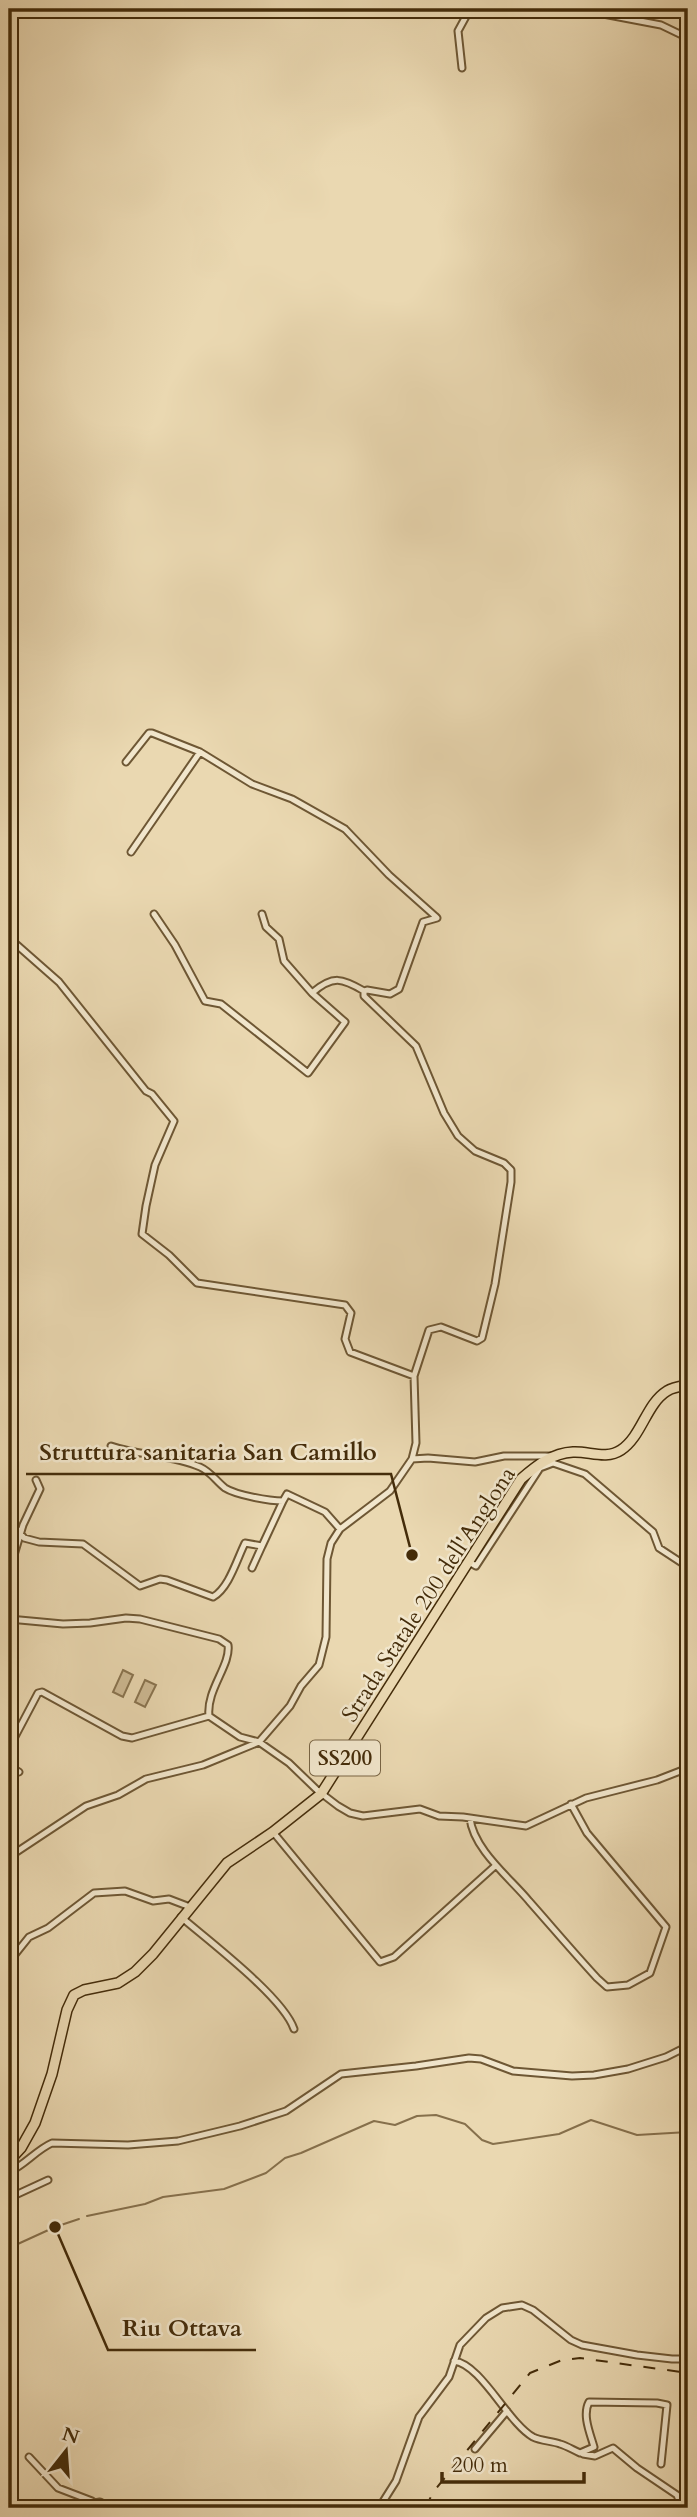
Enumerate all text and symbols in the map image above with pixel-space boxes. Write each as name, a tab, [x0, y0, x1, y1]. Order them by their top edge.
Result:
callout: Struttura sanitaria San Camillo	[26, 1429, 391, 1474]
text: Struttura sanitaria San Camillo	[39, 1436, 377, 1469]
street label: Strada Statale 200 dell'Anglona	[334, 1461, 523, 1728]
road number: SS200	[310, 1740, 380, 1776]
callout: Riu Ottava	[108, 2305, 256, 2350]
text: Riu Ottava	[122, 2312, 242, 2345]
north arrow	[32, 2416, 102, 2486]
text: N	[59, 2421, 83, 2451]
scale bar	[442, 2440, 583, 2484]
text: 200 m	[452, 2451, 508, 2480]

